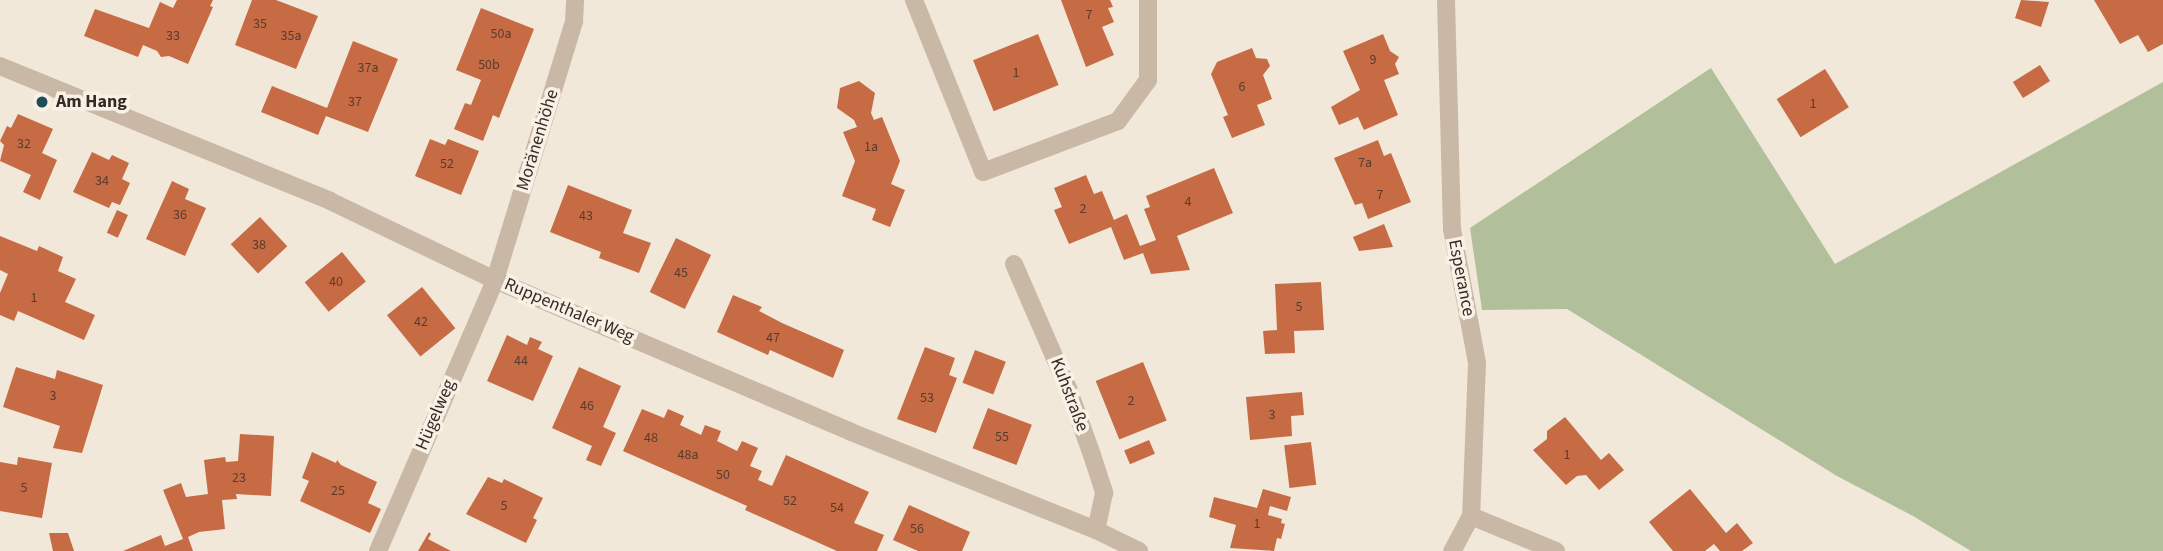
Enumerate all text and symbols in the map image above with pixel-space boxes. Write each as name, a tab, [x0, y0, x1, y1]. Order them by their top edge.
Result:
house number: 7	[1086, 7, 1092, 23]
house number: 35	[253, 16, 267, 32]
house number: 50a	[491, 26, 511, 42]
house number: 33	[166, 28, 180, 44]
house number: 35a	[281, 28, 301, 44]
house number: 9	[1370, 52, 1376, 68]
house number: 50b	[478, 57, 500, 73]
house number: 37a	[358, 60, 378, 76]
house number: 1	[1013, 65, 1019, 81]
house number: 6	[1239, 79, 1245, 95]
street label: Moränenhöhe	[512, 87, 564, 193]
place label: Am Hang	[56, 91, 127, 113]
marker: Am Hang	[34, 94, 50, 110]
house number: 37	[348, 94, 362, 110]
house number: 1	[1810, 96, 1816, 112]
house number: 32	[17, 136, 31, 152]
house number: 1a	[864, 139, 878, 155]
house number: 7a	[1358, 155, 1372, 171]
house number: 52	[440, 156, 454, 172]
house number: 34	[95, 173, 109, 189]
house number: 7	[1377, 187, 1383, 203]
house number: 4	[1185, 194, 1191, 210]
house number: 2	[1080, 201, 1086, 217]
house number: 36	[173, 207, 187, 223]
house number: 43	[579, 208, 593, 224]
house number: 38	[252, 237, 266, 253]
street label: Esperance	[1443, 238, 1479, 318]
house number: 45	[674, 265, 688, 281]
house number: 40	[329, 274, 343, 290]
street label: Ruppenthaler Weg	[501, 274, 637, 348]
house number: 1	[31, 290, 37, 306]
house number: 5	[1296, 299, 1302, 315]
house number: 42	[414, 314, 428, 330]
house number: 47	[766, 330, 780, 346]
house number: 44	[514, 353, 528, 369]
street label: Kuhstraße	[1045, 355, 1093, 435]
street label: Hügelweg	[411, 376, 461, 454]
house number: 3	[50, 388, 56, 404]
house number: 53	[920, 390, 934, 406]
house number: 2	[1128, 393, 1134, 409]
house number: 46	[580, 398, 594, 414]
house number: 3	[1269, 407, 1275, 423]
house number: 55	[995, 429, 1009, 445]
house number: 48	[644, 430, 658, 446]
house number: 48a	[678, 447, 698, 463]
house number: 1	[1564, 447, 1570, 463]
house number: 50	[716, 467, 730, 483]
house number: 23	[232, 470, 246, 486]
house number: 5	[21, 480, 27, 496]
house number: 25	[331, 483, 345, 499]
house number: 52	[783, 493, 797, 509]
house number: 5	[501, 498, 507, 514]
house number: 54	[830, 500, 844, 516]
house number: 1	[1254, 516, 1260, 532]
house number: 56	[910, 521, 924, 537]

